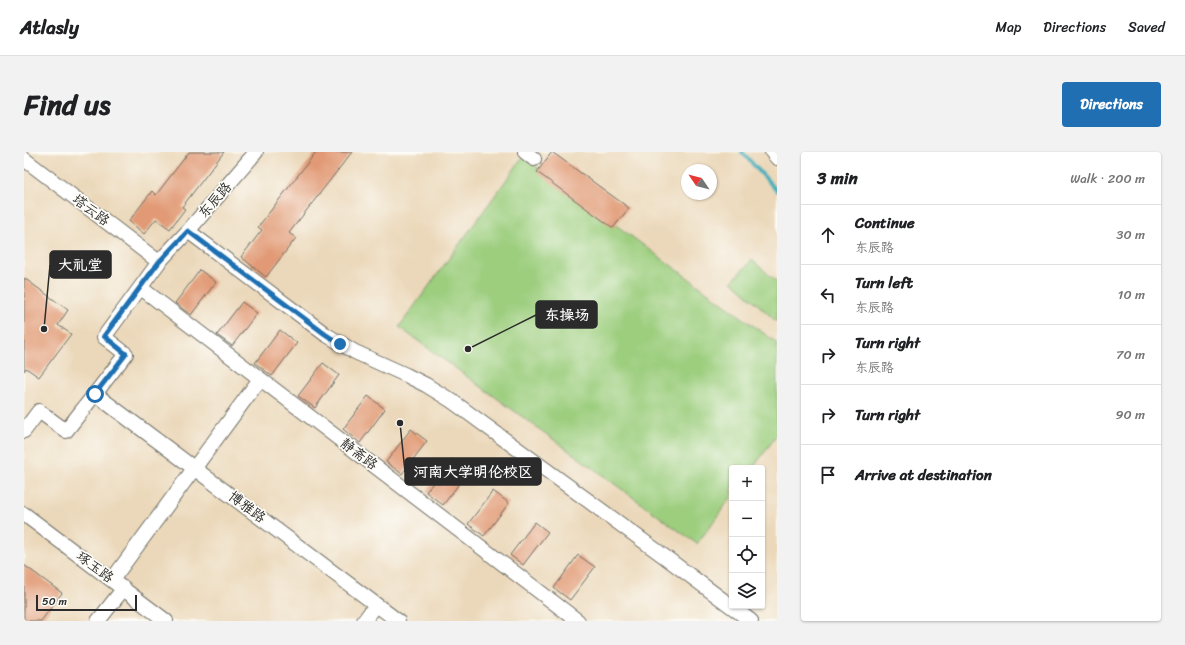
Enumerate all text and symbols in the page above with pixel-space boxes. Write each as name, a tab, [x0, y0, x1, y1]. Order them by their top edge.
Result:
text: Atlasly	[20, 11, 79, 44]
text: Map	[995, 15, 1021, 40]
text: Directions	[1043, 15, 1106, 40]
text: Saved	[1128, 15, 1165, 40]
text: Find us	[24, 80, 111, 129]
button: Directions	[1062, 82, 1161, 127]
text: 3 min	[817, 163, 858, 193]
north arrow	[681, 164, 717, 200]
text: Walk · 200 m	[1070, 167, 1145, 190]
street label: 东辰路	[192, 176, 238, 224]
street label: 塔云路	[67, 187, 115, 233]
text: Continue	[855, 210, 915, 236]
text: 30 m	[1116, 223, 1145, 246]
icon: ahead	[817, 224, 839, 246]
text: 东辰路	[855, 236, 894, 259]
callout: 大礼堂	[50, 251, 111, 278]
text: 大礼堂	[57, 252, 103, 278]
text: Turn left	[855, 270, 913, 296]
text: 10 m	[1118, 283, 1145, 306]
icon: left	[817, 284, 839, 306]
text: 东辰路	[855, 296, 894, 319]
callout: 东操场	[536, 301, 597, 328]
text: 东操场	[544, 302, 590, 328]
text: Turn right	[855, 330, 920, 356]
route end	[331, 335, 349, 353]
text: 70 m	[1116, 343, 1145, 366]
icon: right	[817, 344, 839, 366]
text: 东辰路	[855, 356, 894, 379]
route start	[86, 385, 104, 403]
text: Turn right	[855, 402, 920, 428]
text: 90 m	[1115, 403, 1145, 426]
icon: right	[817, 404, 839, 426]
street label: 静斋路	[335, 431, 383, 477]
callout: 河南大学明伦校区	[405, 458, 541, 485]
text: 河南大学明伦校区	[413, 459, 533, 485]
text: Arrive at destination	[855, 462, 992, 488]
icon: arrive	[817, 464, 839, 486]
map controls	[729, 465, 765, 609]
button: +	[729, 465, 765, 501]
street label: 博雅路	[223, 484, 271, 530]
button: −	[729, 501, 765, 537]
button: locate	[729, 537, 765, 573]
street label: 琢玉路	[71, 544, 119, 590]
button: layers	[729, 573, 765, 609]
text: 50 m	[42, 592, 67, 611]
scale bar	[36, 593, 137, 612]

